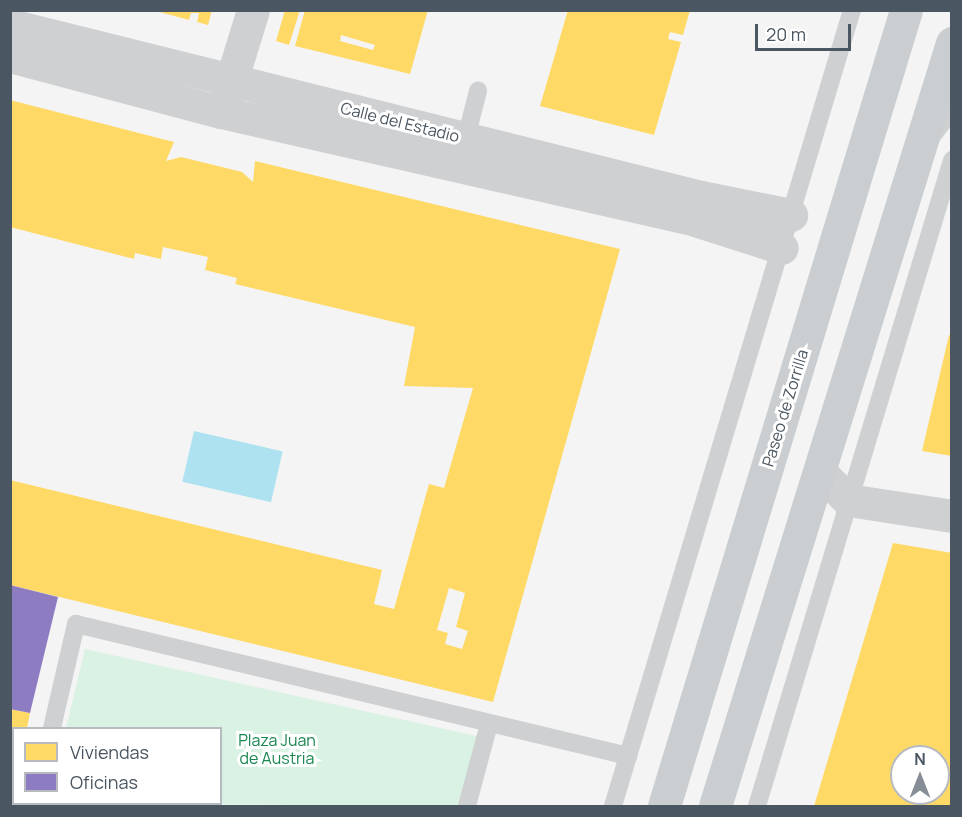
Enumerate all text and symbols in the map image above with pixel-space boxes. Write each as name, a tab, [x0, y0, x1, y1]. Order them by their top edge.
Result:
scale bar	[758, 12, 854, 50]
text: 20 m	[766, 22, 806, 46]
street label: Calle del Estadio	[339, 98, 461, 146]
street label: Paseo de Zorrilla	[758, 347, 812, 469]
legend	[12, 727, 222, 805]
park label: Plaza Juan de Austria	[238, 730, 316, 768]
text: Viviendas	[70, 740, 149, 764]
north arrow	[890, 745, 950, 805]
text: N	[914, 748, 926, 770]
text: Oficinas	[70, 770, 138, 794]

